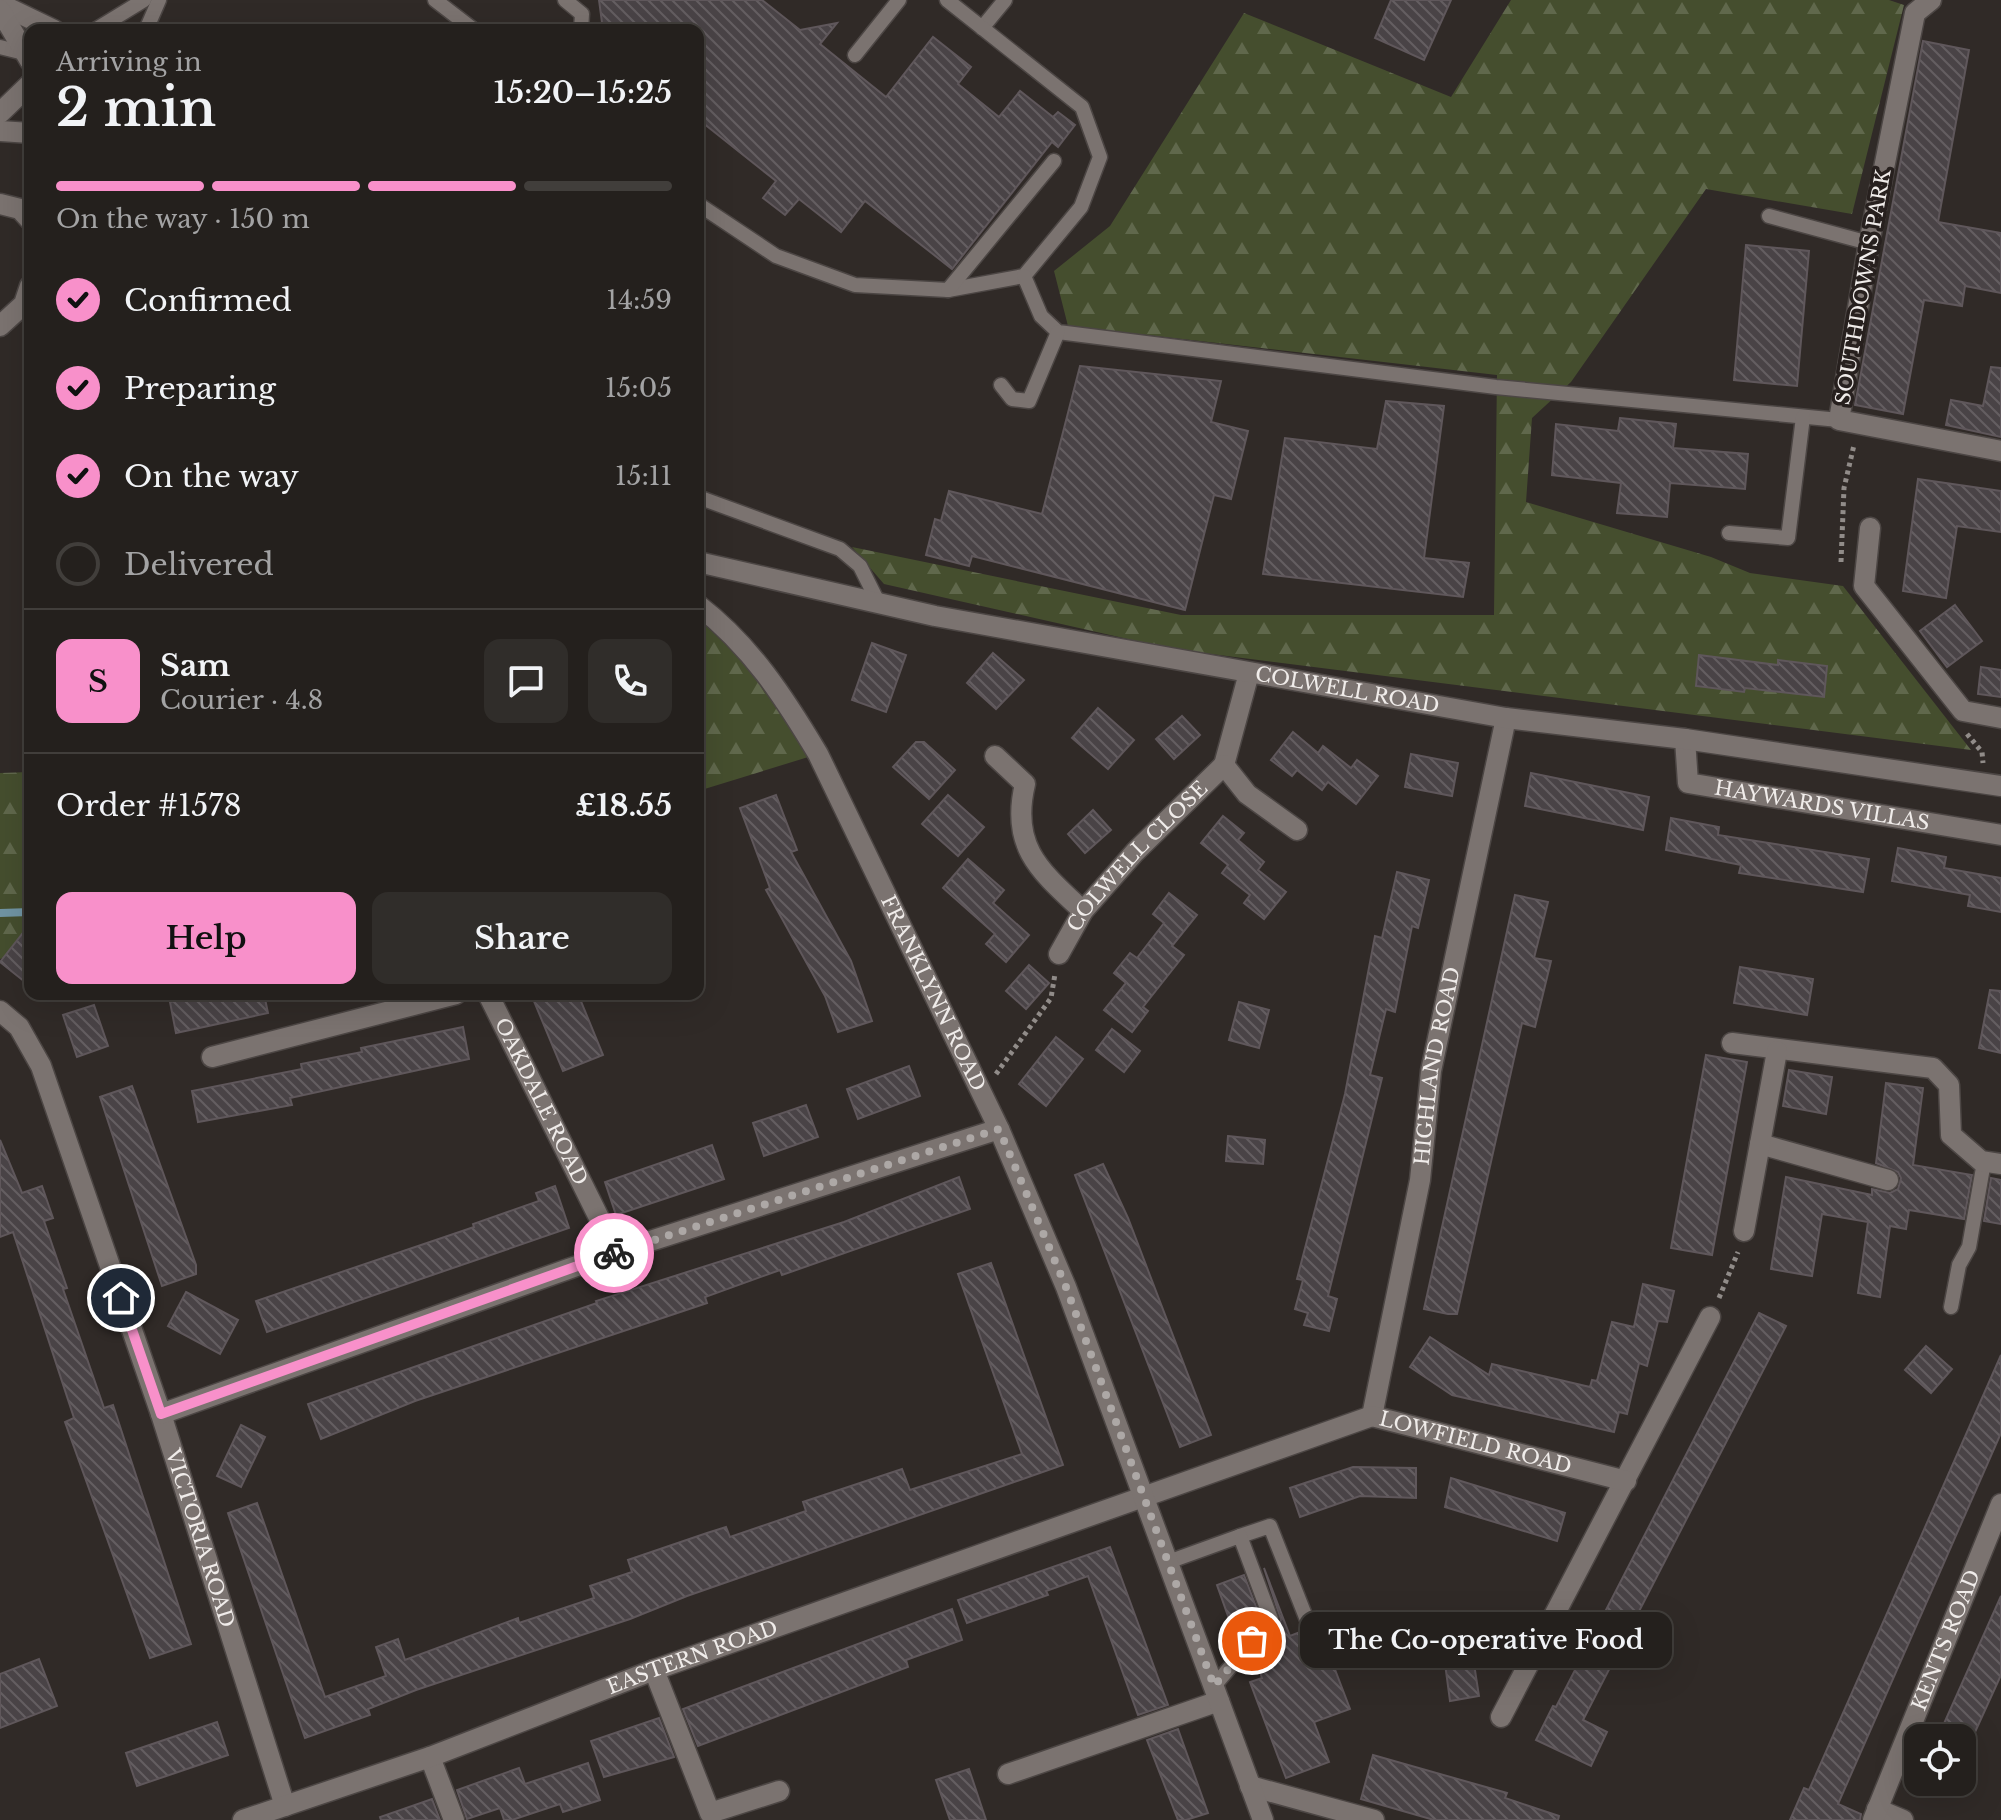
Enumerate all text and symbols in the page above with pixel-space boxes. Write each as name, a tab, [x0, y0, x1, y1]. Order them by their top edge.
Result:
text: Arriving in	[56, 46, 202, 78]
text: 15:20–15:25	[493, 74, 672, 111]
text: 2 min	[56, 76, 216, 140]
street label: SOUTHDOWNS PARK	[1830, 167, 1896, 407]
text: On the way · 150 m	[56, 203, 310, 235]
icon: check	[56, 278, 100, 322]
text: Confirmed	[124, 282, 292, 319]
text: 14:59	[606, 284, 672, 316]
icon: check	[56, 366, 100, 410]
text: Preparing	[124, 370, 276, 407]
text: 15:05	[605, 372, 672, 404]
icon: check	[56, 454, 100, 498]
text: On the way	[124, 458, 299, 495]
text: 15:11	[615, 460, 672, 492]
text: Delivered	[124, 546, 274, 583]
button: chat	[484, 639, 568, 723]
button: phone	[588, 639, 672, 723]
text: Sam	[160, 647, 230, 684]
street label: COLWELL ROAD	[1253, 661, 1441, 718]
text: S	[88, 663, 108, 700]
text: Courier · 4.8	[160, 684, 323, 716]
street label: COLWELL CLOSE	[1062, 776, 1212, 936]
street label: HAYWARDS VILLAS	[1713, 776, 1931, 835]
text: Order #1578	[56, 787, 242, 824]
text: £18.55	[575, 787, 672, 824]
street label: FRANKLYNN ROAD	[876, 891, 991, 1095]
button: Help	[56, 892, 356, 984]
button: Share	[372, 892, 672, 984]
street label: HIGHLAND ROAD	[1410, 965, 1465, 1167]
street label: OAKDALE ROAD	[490, 1014, 593, 1189]
courier	[574, 1213, 654, 1293]
icon: bike	[592, 1231, 636, 1275]
pin	[87, 1264, 155, 1332]
icon: home	[99, 1276, 143, 1320]
street label: LOWFIELD ROAD	[1377, 1406, 1574, 1479]
street label: VICTORIA ROAD	[161, 1445, 240, 1630]
street label: KENTS ROAD	[1907, 1566, 1985, 1714]
pin	[1218, 1607, 1286, 1675]
callout: The Co-operative Food	[1300, 1613, 1672, 1669]
street label: EASTERN ROAD	[604, 1615, 781, 1699]
icon: bag	[1230, 1619, 1274, 1663]
text: The Co-operative Food	[1328, 1624, 1644, 1656]
map controls	[1904, 1724, 1976, 1796]
button: locate	[1904, 1724, 1976, 1796]

